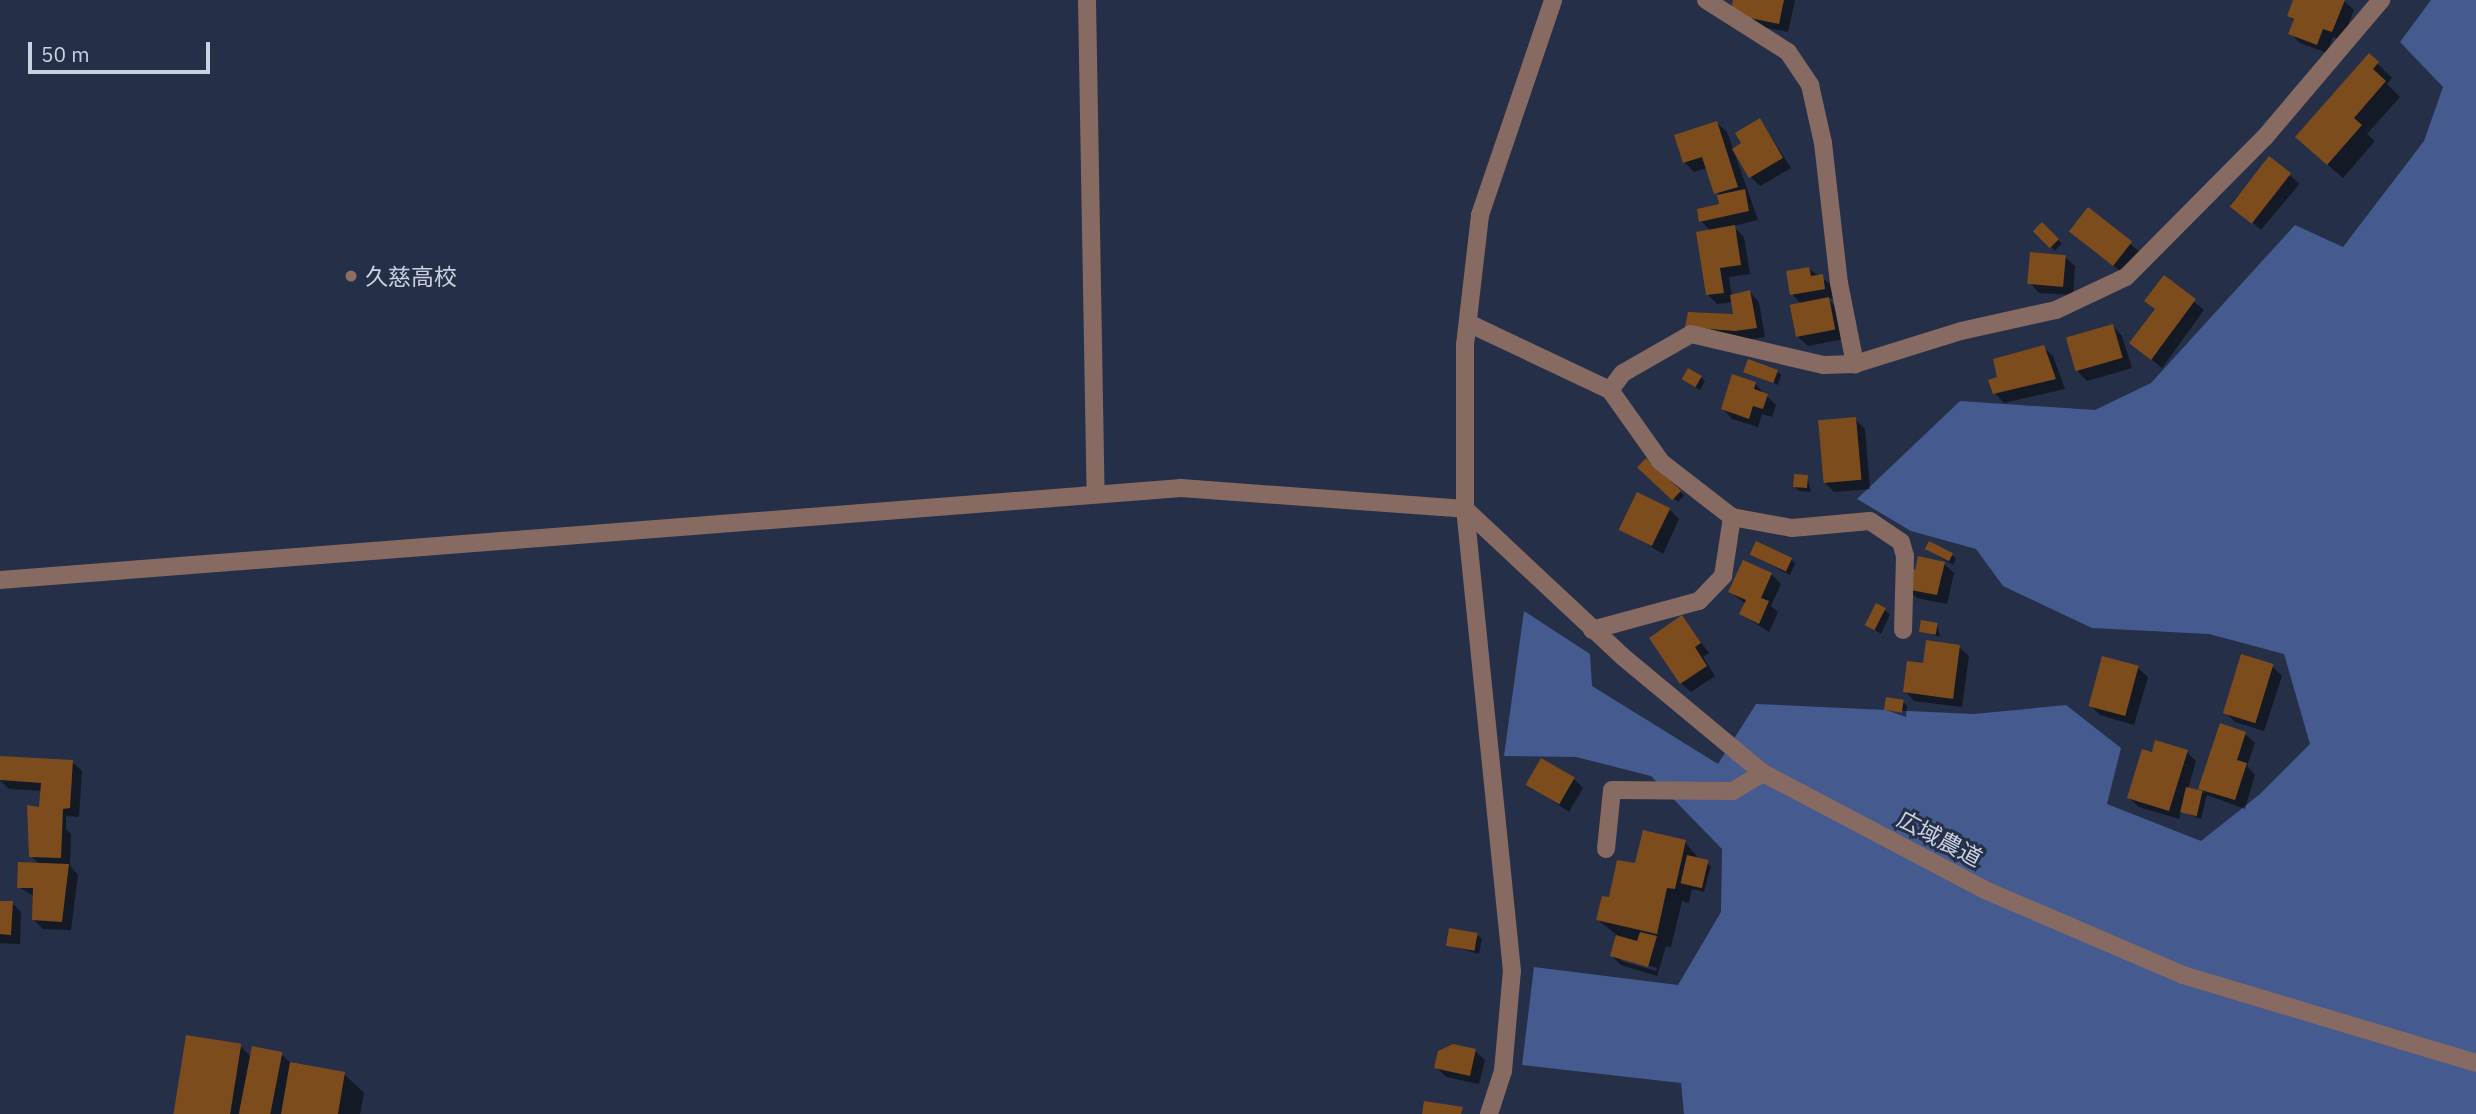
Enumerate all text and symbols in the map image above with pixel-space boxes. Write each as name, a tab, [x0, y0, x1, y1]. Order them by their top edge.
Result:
scale bar	[32, 28, 214, 72]
text: 50 m	[41, 40, 90, 68]
place label: 久慈高校	[365, 262, 457, 290]
marker: 久慈高校	[343, 268, 359, 284]
street label: 広域農道	[1893, 804, 1987, 872]

